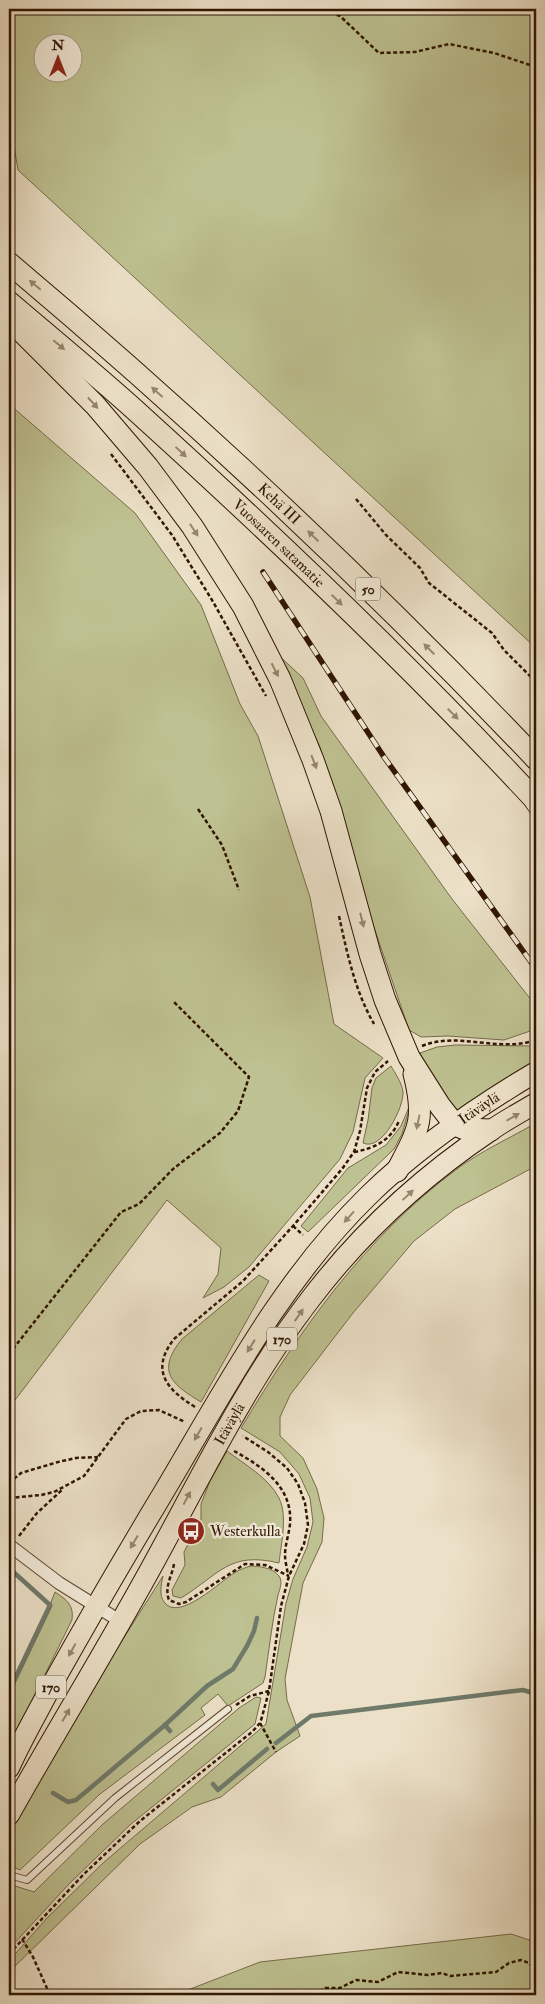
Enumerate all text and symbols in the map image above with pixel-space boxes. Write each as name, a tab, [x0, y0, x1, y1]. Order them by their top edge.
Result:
north arrow	[32, 32, 82, 82]
text: N	[51, 37, 65, 54]
one-way arrow	[28, 279, 41, 290]
one-way arrow	[53, 339, 65, 350]
one-way arrow	[151, 386, 163, 398]
one-way arrow	[87, 397, 99, 409]
one-way arrow	[175, 446, 187, 458]
street label: Kehä III	[254, 479, 304, 529]
street label: Vuosaaren satamatie	[228, 495, 329, 592]
one-way arrow	[189, 523, 199, 537]
one-way arrow	[307, 530, 319, 542]
road number: 50	[356, 578, 380, 600]
one-way arrow	[331, 594, 343, 606]
one-way arrow	[423, 643, 435, 655]
one-way arrow	[271, 663, 279, 678]
one-way arrow	[447, 708, 459, 720]
one-way arrow	[310, 755, 318, 769]
one-way arrow	[358, 913, 366, 928]
street label: Itäväylä	[455, 1087, 504, 1129]
one-way arrow	[507, 1112, 520, 1121]
one-way arrow	[414, 1114, 422, 1129]
one-way arrow	[402, 1189, 414, 1201]
one-way arrow	[343, 1210, 355, 1222]
one-way arrow	[294, 1308, 304, 1321]
road number: 170	[267, 1328, 297, 1350]
one-way arrow	[246, 1339, 255, 1352]
street label: Itäväylä	[210, 1399, 250, 1449]
one-way arrow	[194, 1427, 203, 1440]
one-way arrow	[183, 1491, 191, 1505]
bus stop icon: Westerkulla	[176, 1516, 206, 1546]
place label: Westerkulla	[209, 1522, 282, 1541]
one-way arrow	[129, 1536, 138, 1549]
one-way arrow	[67, 1643, 76, 1656]
road number: 170	[36, 1675, 66, 1698]
one-way arrow	[62, 1707, 70, 1722]

